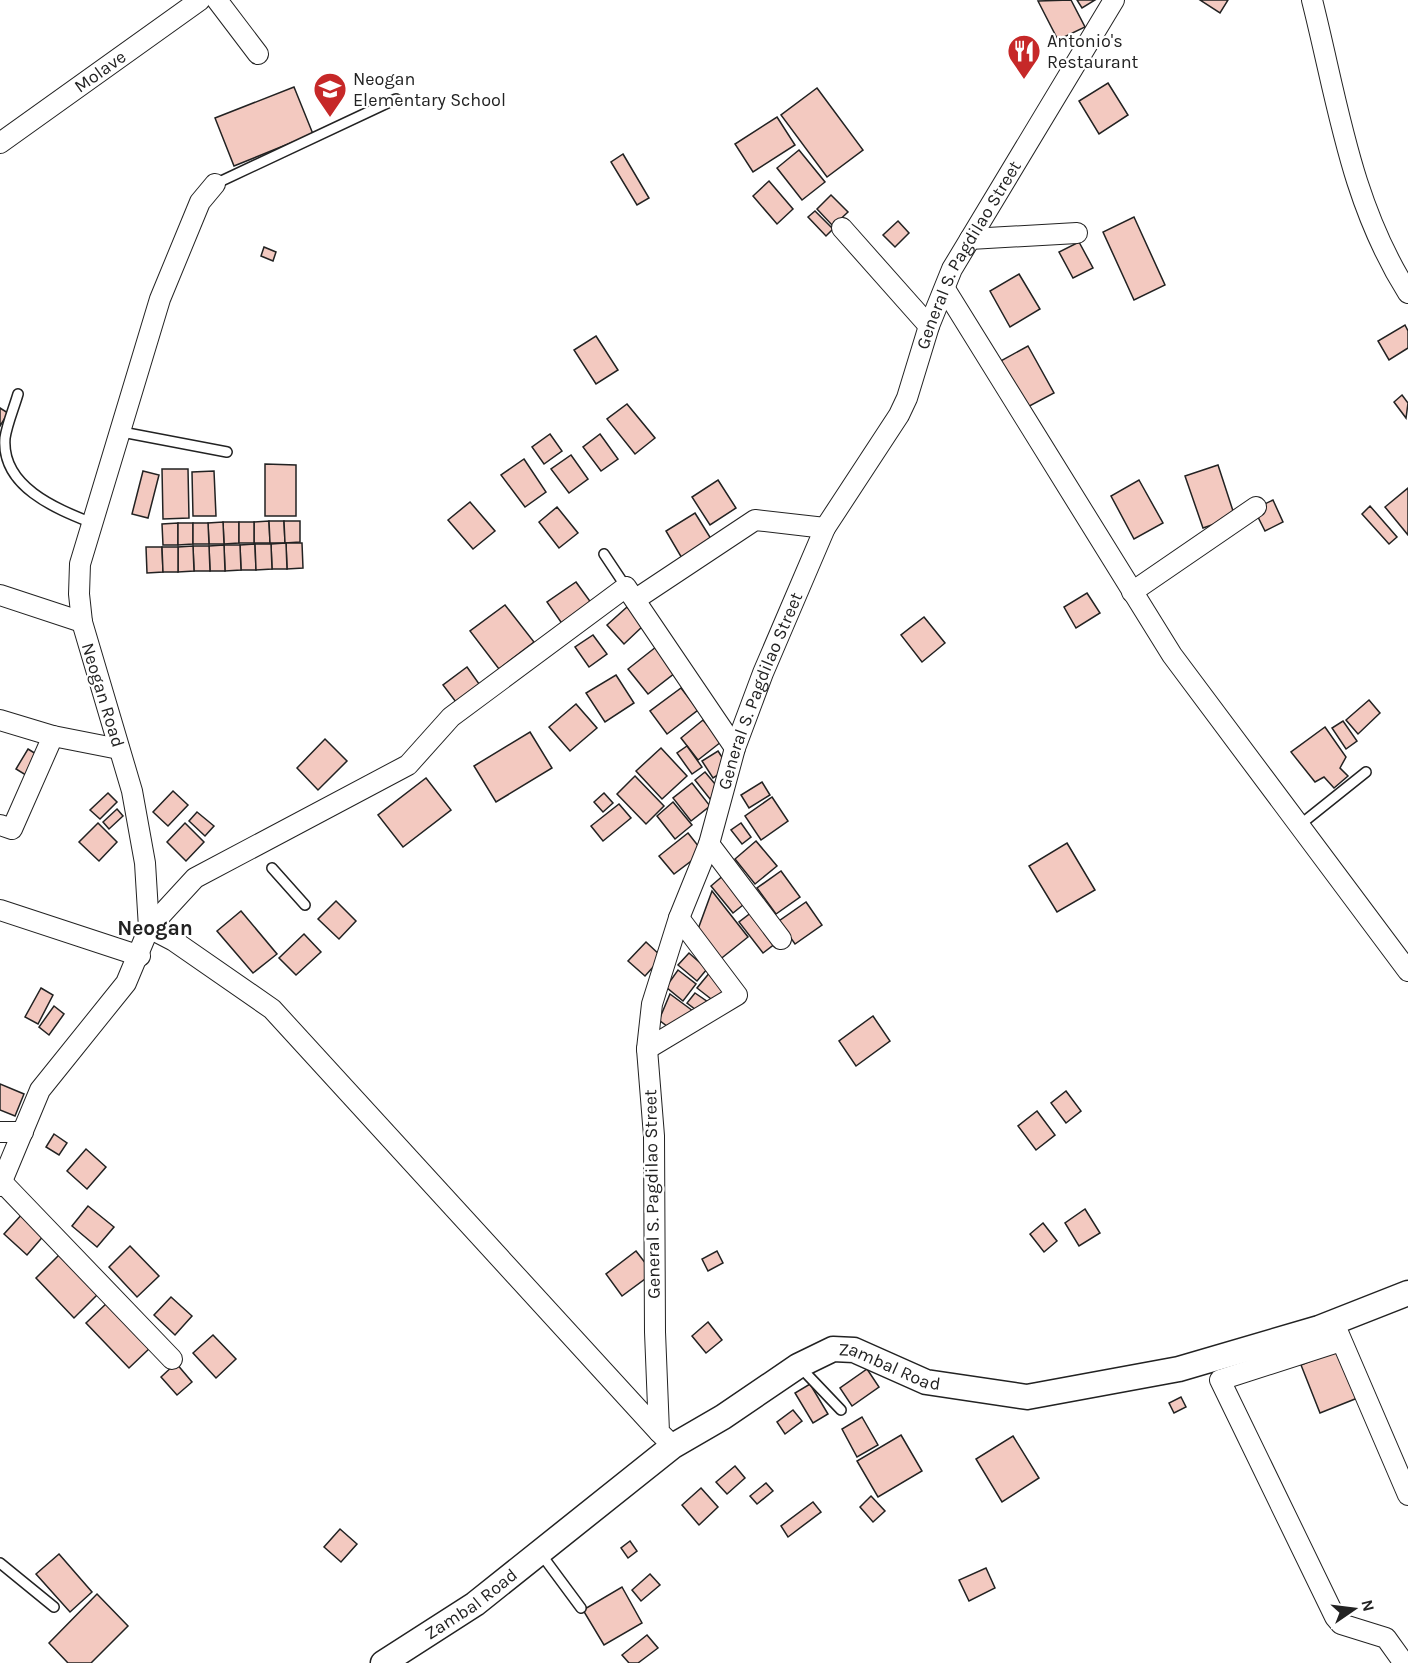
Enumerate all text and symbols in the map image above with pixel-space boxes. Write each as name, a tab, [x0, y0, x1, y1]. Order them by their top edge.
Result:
place label: Antonio's Restaurant	[1047, 30, 1139, 73]
restaurant icon: Antonio's Restaurant	[1006, 33, 1042, 80]
street label: Molave	[70, 46, 130, 97]
place label: Neogan Elementary School	[353, 68, 506, 111]
school or university icon: Neogan Elementary School	[312, 71, 348, 118]
street label: General S. Pagdilao Street	[912, 156, 1026, 352]
street label: General S. Pagdilao Street	[713, 589, 807, 792]
street label: Neogan Road	[77, 640, 129, 750]
district label: Neogan	[117, 916, 193, 940]
street label: General S. Pagdilao Street	[639, 1089, 665, 1299]
street label: Zambal Road	[838, 1338, 942, 1395]
street label: Zambal Road	[420, 1564, 522, 1644]
north arrow	[1324, 1579, 1384, 1639]
text: N	[1357, 1598, 1379, 1613]

